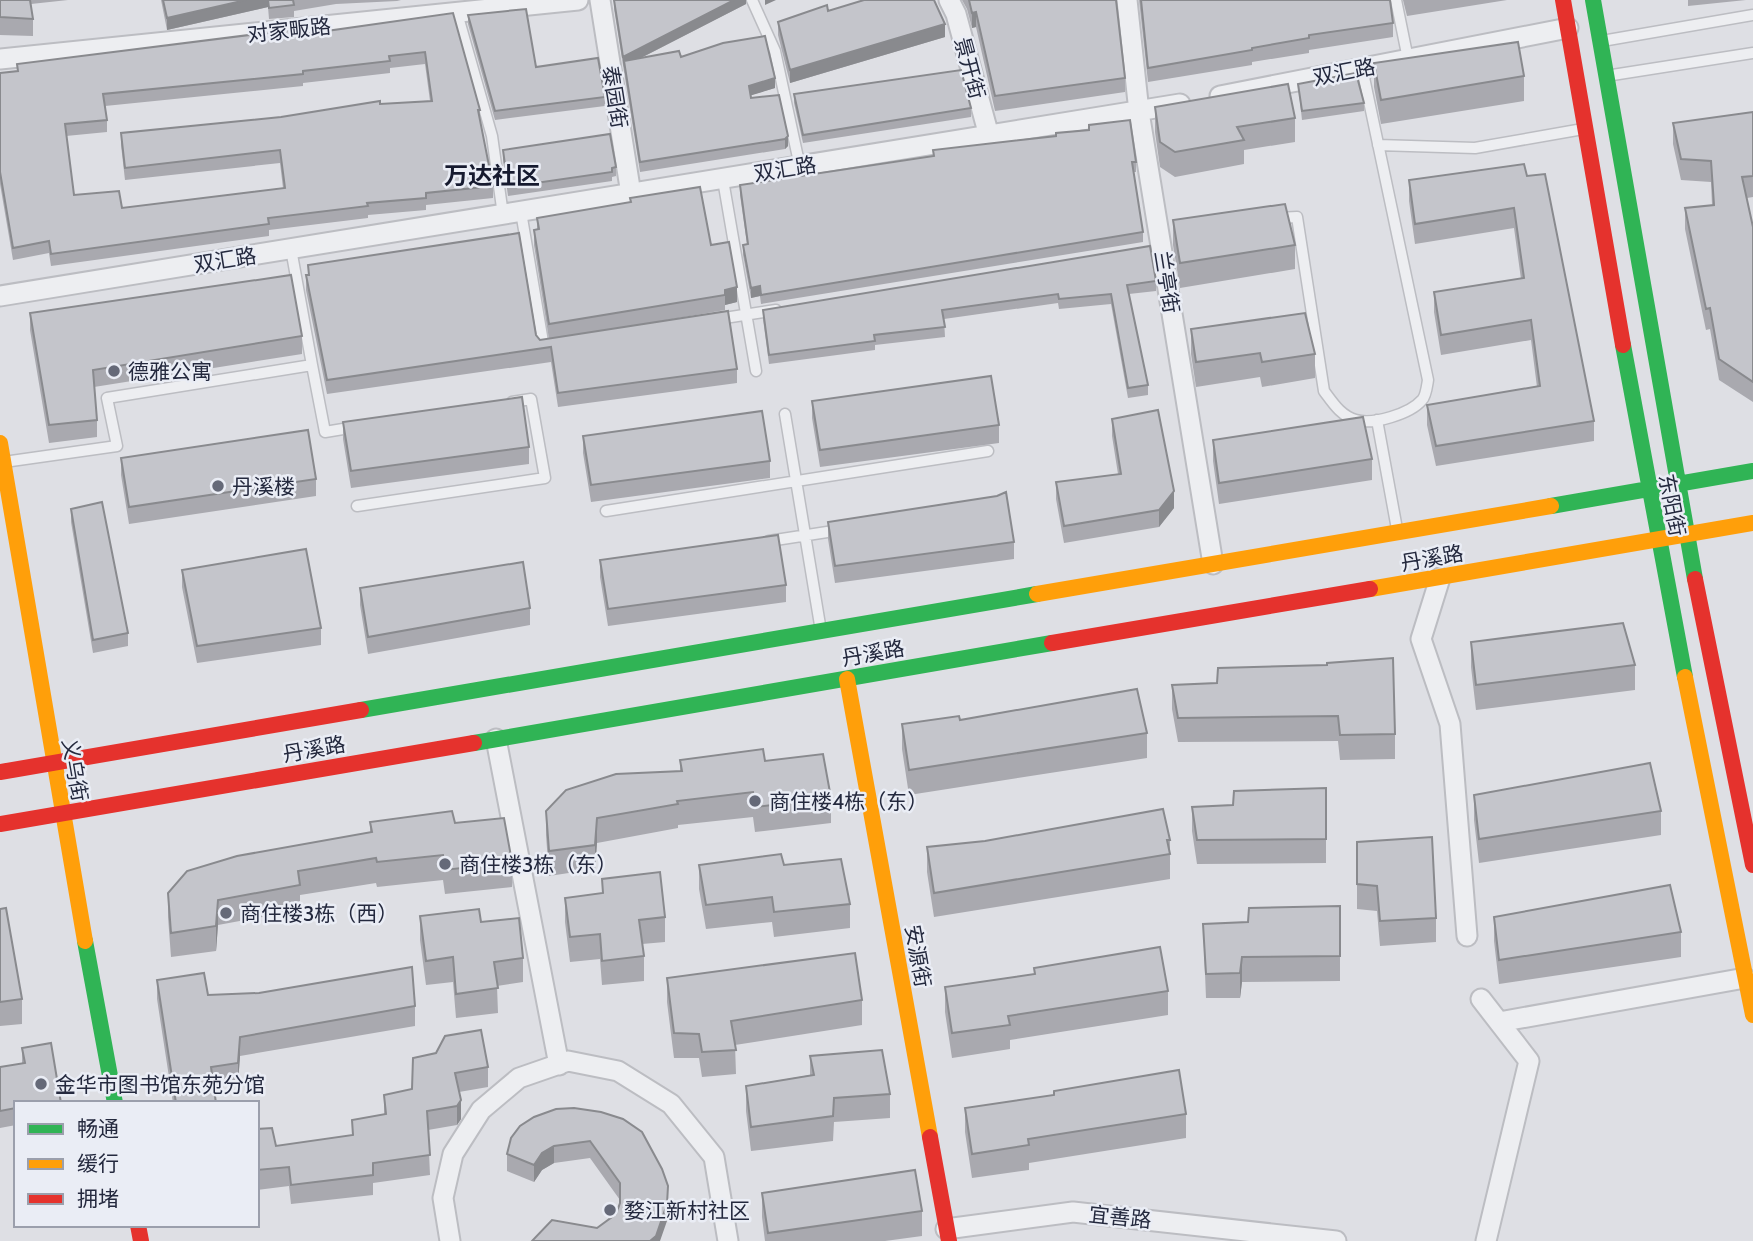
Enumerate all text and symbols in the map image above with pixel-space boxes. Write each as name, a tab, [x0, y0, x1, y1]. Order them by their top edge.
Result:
street label: 对家畈路	[246, 13, 332, 47]
street label: 景开街	[950, 34, 990, 102]
street label: 双汇路	[1311, 54, 1377, 90]
street label: 泰园街	[598, 64, 632, 130]
street label: 双汇路	[752, 152, 818, 186]
district label: 万达社区	[444, 161, 540, 190]
street label: 双汇路	[192, 243, 258, 277]
street label: 兰亭街	[1150, 249, 1184, 315]
place label: 德雅公寓	[128, 359, 212, 384]
marker: 德雅公寓	[106, 363, 122, 379]
street label: 东阳街	[1654, 472, 1690, 538]
place label: 丹溪楼	[232, 474, 295, 499]
marker: 丹溪楼	[210, 478, 226, 494]
street label: 丹溪路	[1399, 540, 1465, 576]
street label: 丹溪路	[840, 635, 906, 671]
street label: 丹溪路	[281, 731, 347, 767]
street label: 义乌街	[57, 737, 93, 803]
place label: 商住楼4栋（东）	[769, 789, 928, 814]
marker: 商住楼4栋（东）	[747, 793, 763, 809]
place label: 商住楼3栋（东）	[459, 852, 617, 877]
marker: 商住楼3栋（东）	[437, 856, 453, 872]
place label: 商住楼3栋（西）	[240, 901, 398, 926]
marker: 商住楼3栋（西）	[218, 905, 234, 921]
street label: 安源街	[900, 923, 936, 989]
place label: 金华市图书馆东苑分馆	[55, 1072, 265, 1097]
marker: 金华市图书馆东苑分馆	[33, 1076, 49, 1092]
legend	[14, 1101, 259, 1227]
text: 畅通	[77, 1116, 119, 1141]
text: 缓行	[77, 1151, 119, 1176]
text: 拥堵	[77, 1186, 119, 1211]
place label: 婺江新村社区	[624, 1198, 750, 1223]
street label: 宜善路	[1087, 1201, 1153, 1233]
marker: 婺江新村社区	[602, 1202, 618, 1218]

